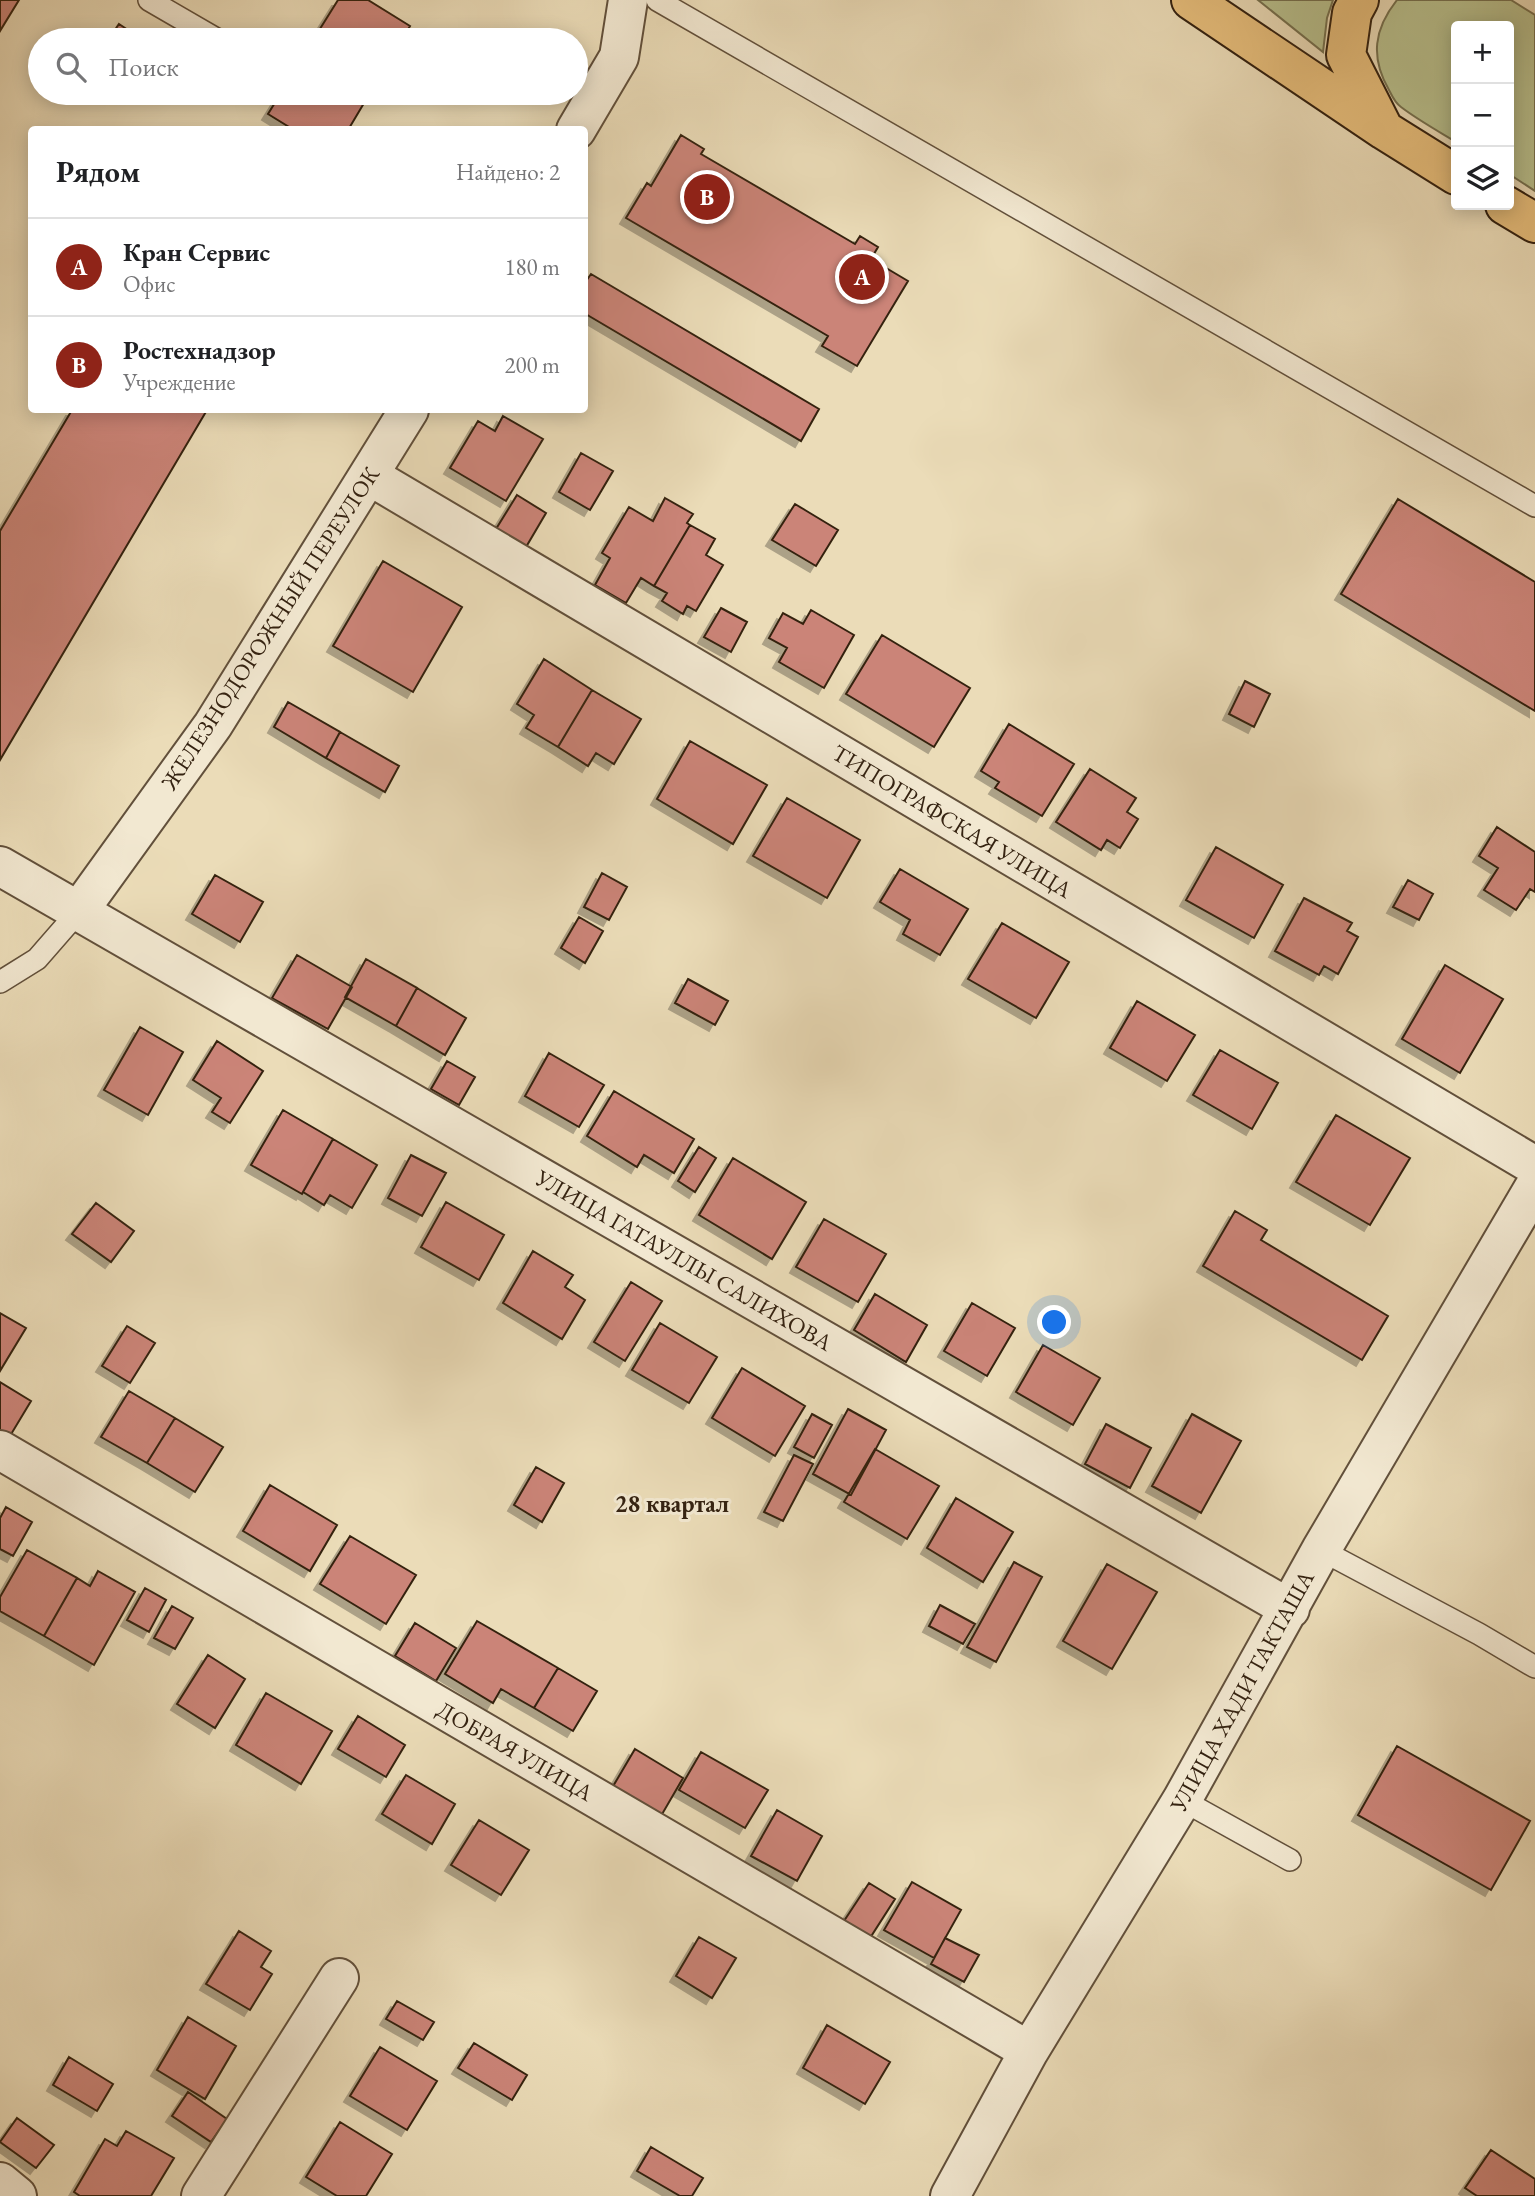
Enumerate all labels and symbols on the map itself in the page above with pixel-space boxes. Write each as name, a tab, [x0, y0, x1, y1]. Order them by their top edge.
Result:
pin: B	[684, 171, 730, 223]
pin: A	[839, 251, 885, 303]
street label: ЖЕЛЕЗНОДОРОЖНЫЙ ПЕРЕУЛОК	[153, 460, 386, 796]
street label: ТИПОГРАФСКАЯ УЛИЦА	[827, 737, 1078, 905]
street label: УЛИЦА ГАТАУЛЛЫ САЛИХОВА	[529, 1162, 839, 1358]
your location	[1037, 1305, 1071, 1339]
district label: 28 квартал	[615, 1488, 729, 1519]
street label: УЛИЦА ХАДИ ТАКТАША	[1163, 1564, 1321, 1818]
street label: ДОБРАЯ УЛИЦА	[432, 1694, 599, 1808]

